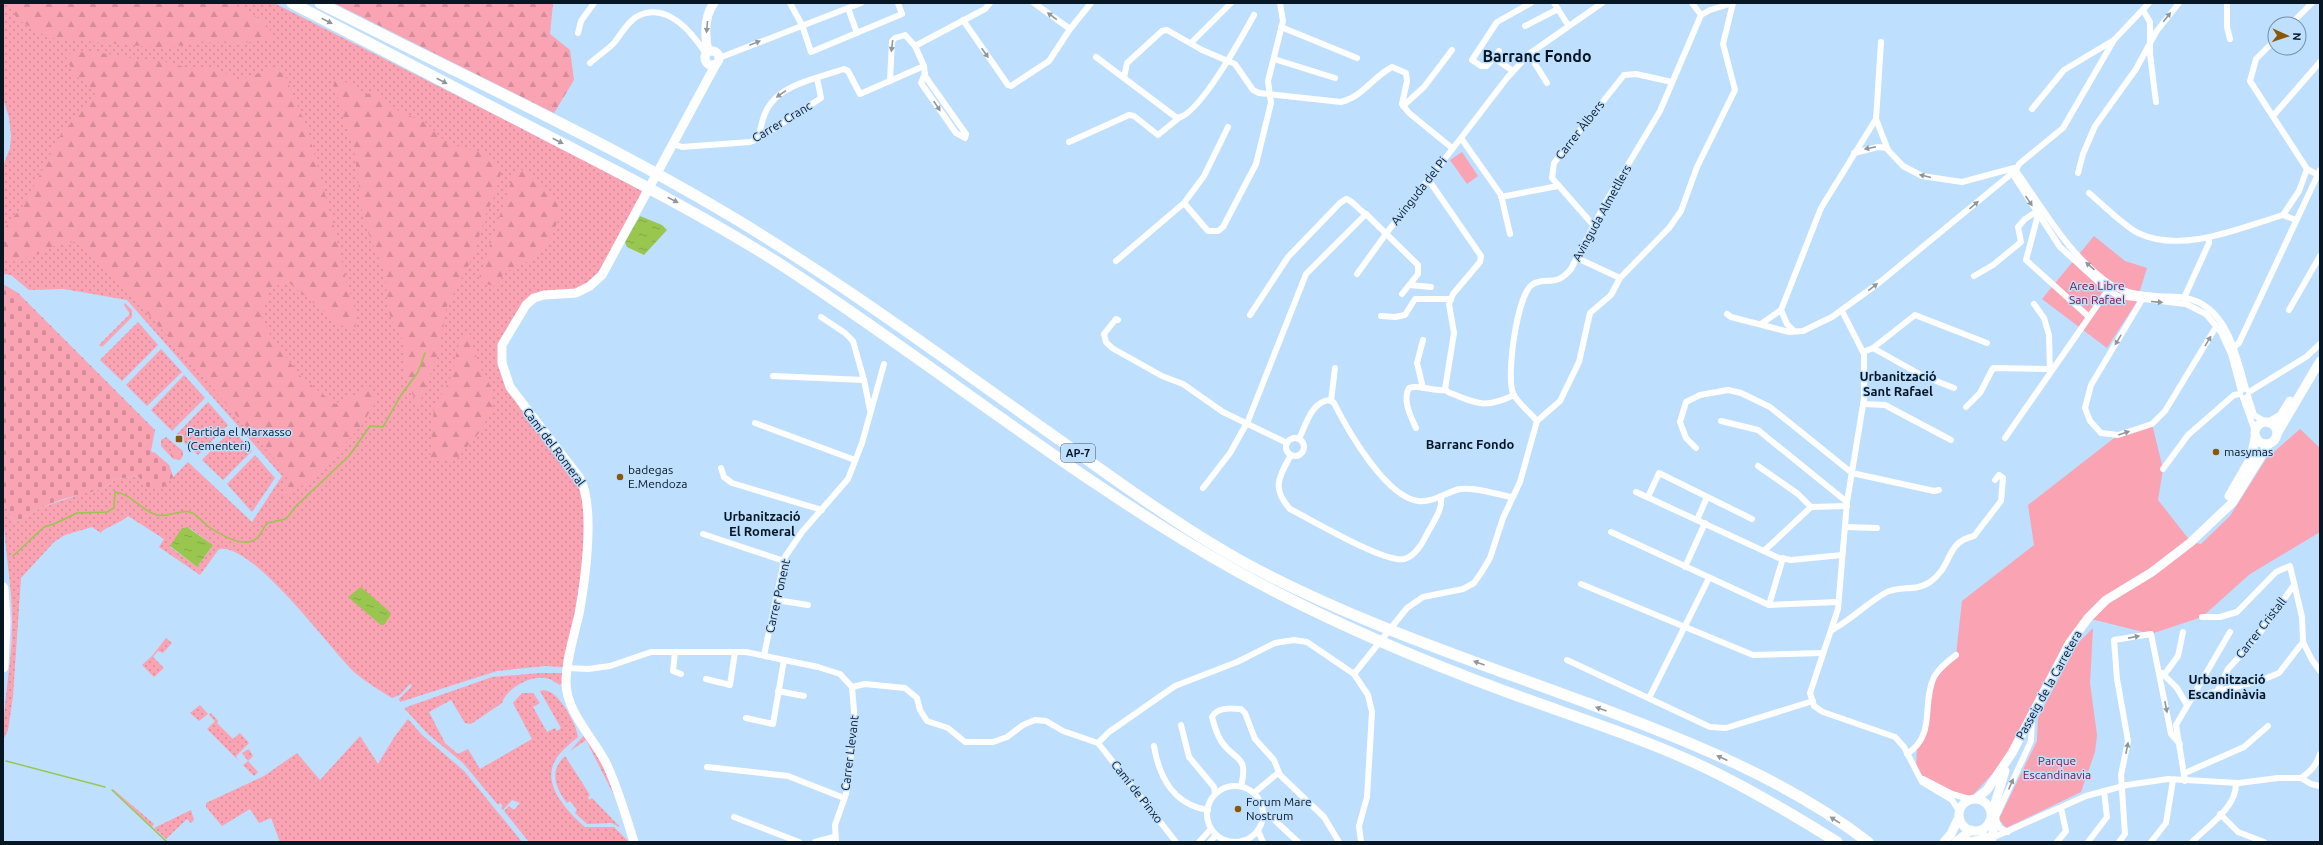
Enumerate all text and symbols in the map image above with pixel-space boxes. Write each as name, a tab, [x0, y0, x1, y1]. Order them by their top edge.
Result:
one-way arrow	[1047, 12, 1057, 20]
one-way arrow	[2163, 12, 2172, 23]
north arrow	[2267, 16, 2307, 56]
one-way arrow	[321, 18, 333, 24]
one-way arrow	[703, 21, 710, 33]
text: N	[2291, 32, 2303, 41]
one-way arrow	[750, 40, 762, 46]
one-way arrow	[889, 40, 895, 53]
one-way arrow	[982, 47, 989, 58]
district label: Barranc Fondo	[1482, 47, 1592, 65]
one-way arrow	[437, 77, 448, 84]
one-way arrow	[776, 90, 787, 98]
street label: Carrer Àlbers	[1553, 98, 1607, 162]
street label: Carrer Cranc	[750, 99, 814, 144]
one-way arrow	[933, 101, 941, 111]
one-way arrow	[552, 137, 563, 144]
one-way arrow	[1864, 146, 1877, 152]
street label: Avinguda del Pi	[1388, 154, 1449, 227]
street label: Avinguda Almetllers	[1570, 162, 1633, 263]
one-way arrow	[1919, 172, 1931, 178]
one-way arrow	[2025, 195, 2032, 206]
one-way arrow	[667, 197, 679, 204]
one-way arrow	[1968, 200, 1979, 209]
one-way arrow	[2084, 262, 2095, 271]
park label: Area Libre San Rafael	[2069, 279, 2125, 306]
one-way arrow	[1868, 283, 1879, 291]
one-way arrow	[2151, 299, 2163, 306]
one-way arrow	[2114, 334, 2121, 346]
one-way arrow	[2204, 336, 2212, 346]
district label: Urbanització Sant Rafael	[1859, 369, 1937, 398]
street label: Camí del Romeral	[521, 405, 588, 488]
place label: Partida el Marxasso (Cementeri)	[187, 425, 292, 453]
one-way arrow	[2118, 430, 2130, 436]
marker: Partida el Marxasso (Cementeri)	[174, 434, 184, 444]
district label: Barranc Fondo	[1426, 437, 1514, 451]
road number: AP-7	[1061, 444, 1095, 462]
place label: masymas	[2224, 445, 2273, 458]
marker: masymas	[2211, 447, 2221, 457]
place label: badegas E.Mendoza	[628, 463, 687, 490]
marker: badegas E.Mendoza	[615, 472, 625, 482]
district label: Urbanització El Romeral	[723, 509, 801, 538]
street label: Carrer Ponent	[763, 557, 792, 634]
street label: Carrer Cristall	[2233, 595, 2288, 661]
street label: Passeig de la Carretera	[2013, 628, 2084, 742]
one-way arrow	[2128, 634, 2140, 640]
one-way arrow	[1473, 660, 1485, 666]
district label: Urbanització Escandinàvia	[2188, 672, 2266, 701]
one-way arrow	[2163, 701, 2169, 714]
one-way arrow	[1595, 705, 1607, 711]
street label: Carrer Llevant	[838, 714, 861, 791]
one-way arrow	[2124, 742, 2130, 754]
park label: Parque Escandinavia	[2023, 754, 2091, 781]
one-way arrow	[1716, 755, 1727, 761]
street label: Camí de Pinxo	[1109, 758, 1166, 826]
one-way arrow	[2008, 778, 2014, 789]
place label: Forum Mare Nostrum	[1246, 795, 1312, 822]
marker: Forum Mare Nostrum	[1233, 804, 1243, 814]
one-way arrow	[1830, 817, 1841, 824]

